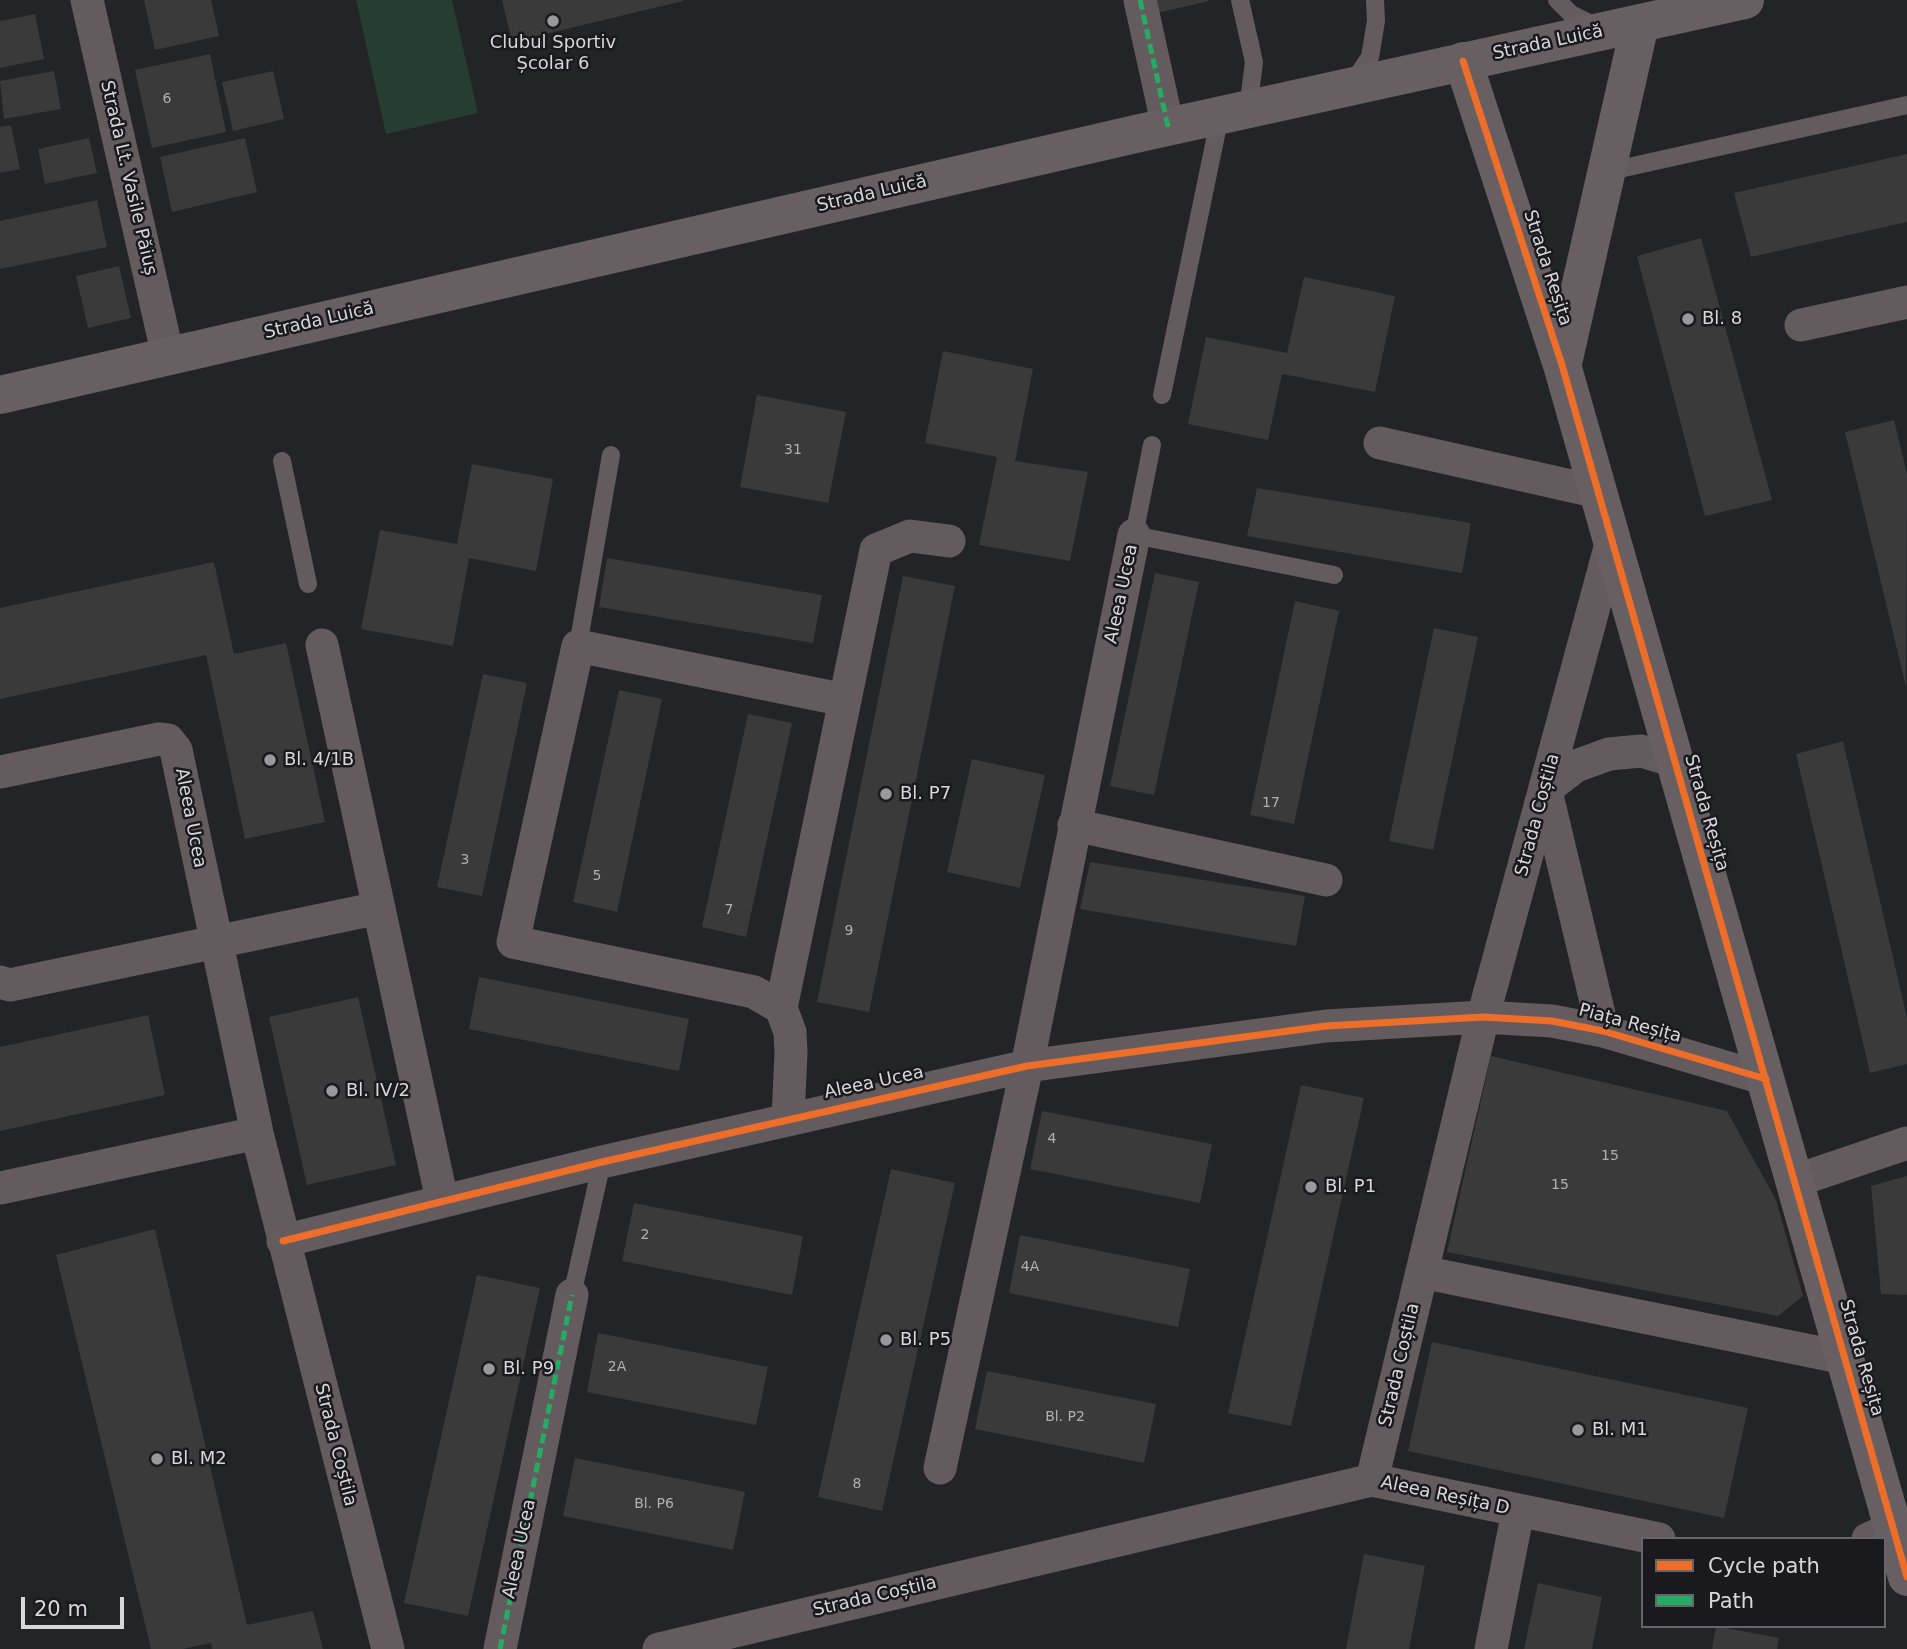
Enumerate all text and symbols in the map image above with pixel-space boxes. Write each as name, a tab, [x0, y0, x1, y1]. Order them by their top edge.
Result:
marker: Clubul Sportiv Școlar 6	[545, 13, 561, 29]
street label: Strada Luică	[1491, 21, 1605, 65]
place label: Clubul Sportiv Școlar 6	[490, 32, 616, 74]
street label: Strada Lt. Vasile Păiuș	[95, 78, 161, 278]
house number: 6	[163, 91, 171, 107]
street label: Strada Luică	[815, 171, 929, 217]
street label: Strada Reșița	[1518, 207, 1576, 329]
street label: Strada Luică	[262, 298, 376, 344]
place label: Bl. 8	[1702, 308, 1742, 330]
marker: Bl. 8	[1680, 311, 1696, 327]
house number: 31	[784, 442, 802, 458]
street label: Aleea Ucea	[1101, 542, 1143, 646]
place label: Bl. 4/1B	[284, 749, 354, 771]
street label: Strada Coștila	[1511, 751, 1565, 879]
marker: Bl. 4/1B	[262, 752, 278, 768]
street label: Strada Reșița	[1679, 752, 1733, 874]
street label: Aleea Ucea	[170, 766, 210, 870]
place label: Bl. P7	[900, 783, 951, 805]
marker: Bl. P7	[878, 786, 894, 802]
house number: 17	[1262, 795, 1280, 811]
house number: 3	[461, 852, 469, 868]
house number: 5	[593, 868, 601, 884]
house number: 7	[725, 902, 733, 918]
house number: 9	[845, 923, 853, 939]
street label: Piața Reșița	[1576, 1000, 1684, 1048]
street label: Aleea Ucea	[822, 1062, 926, 1104]
place label: Bl. IV/2	[346, 1080, 410, 1102]
marker: Bl. IV/2	[324, 1083, 340, 1099]
house number: 4	[1048, 1131, 1056, 1147]
house number: 15	[1601, 1148, 1619, 1164]
place label: Bl. P1	[1325, 1176, 1376, 1198]
house number: 15	[1551, 1177, 1569, 1193]
marker: Bl. P1	[1303, 1179, 1319, 1195]
house number: 2	[641, 1227, 649, 1243]
house number: 4A	[1021, 1259, 1039, 1275]
street label: Strada Reșița	[1834, 1297, 1888, 1419]
street label: Strada Coștila	[1375, 1301, 1425, 1429]
place label: Bl. P5	[900, 1329, 951, 1351]
marker: Bl. P5	[878, 1332, 894, 1348]
place label: Bl. P9	[503, 1358, 554, 1380]
house number: 2A	[608, 1359, 626, 1375]
marker: Bl. P9	[481, 1361, 497, 1377]
street label: Strada Coștila	[309, 1381, 361, 1509]
house number: Bl. P2	[1045, 1409, 1085, 1425]
place label: Bl. M1	[1592, 1419, 1648, 1441]
marker: Bl. M1	[1570, 1422, 1586, 1438]
place label: Bl. M2	[171, 1448, 227, 1470]
marker: Bl. M2	[149, 1451, 165, 1467]
street label: Aleea Reșița D	[1379, 1472, 1511, 1520]
house number: 8	[853, 1476, 861, 1492]
house number: Bl. P6	[634, 1496, 674, 1512]
street label: Aleea Ucea	[499, 1497, 541, 1601]
legend	[1641, 1537, 1886, 1628]
text: Cycle path	[1708, 1554, 1820, 1578]
street label: Strada Coștila	[811, 1572, 939, 1622]
scale bar	[24, 1582, 128, 1626]
text: Path	[1708, 1589, 1754, 1613]
text: 20 m	[34, 1597, 88, 1621]

